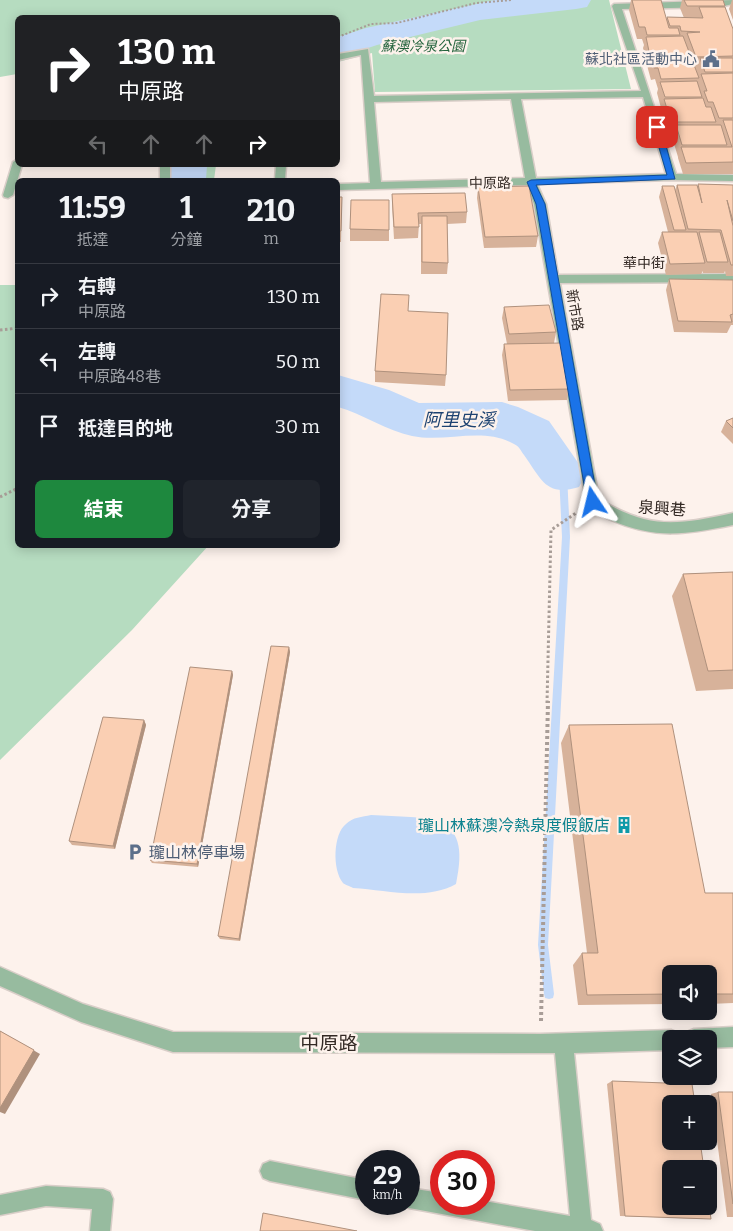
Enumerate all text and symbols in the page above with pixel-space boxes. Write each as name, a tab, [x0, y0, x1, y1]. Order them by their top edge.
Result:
text: 130 m	[118, 31, 215, 73]
icon: right	[35, 35, 100, 100]
park label: 蘇澳冷泉公園	[381, 38, 467, 55]
public building icon: 蘇北社區活動中心	[701, 49, 721, 69]
place label: 蘇北社區活動中心	[585, 51, 697, 68]
text: 中原路	[118, 78, 184, 105]
pin	[636, 106, 678, 148]
icon: arrive	[643, 113, 671, 141]
icon: left	[84, 130, 112, 158]
icon: ahead	[137, 130, 165, 158]
icon: ahead	[190, 130, 218, 158]
icon: right	[243, 130, 271, 158]
street label: 中原路	[469, 175, 511, 192]
text: 11:59	[59, 190, 126, 226]
text: 1	[180, 190, 193, 226]
text: 210	[247, 193, 296, 229]
text: m	[264, 229, 279, 248]
text: 抵達	[77, 230, 109, 249]
text: 分鐘	[170, 230, 202, 249]
street label: 華中街	[623, 255, 665, 272]
text: 右轉	[78, 275, 116, 298]
icon: right	[35, 282, 63, 310]
text: 130 m	[267, 285, 320, 308]
street label: 新市路	[562, 288, 587, 332]
text: 中原路	[78, 302, 126, 321]
text: 左轉	[78, 340, 116, 363]
icon: left	[35, 347, 63, 375]
text: 50 m	[276, 350, 320, 373]
text: 中原路48巷	[78, 367, 161, 386]
water label: 阿里史溪	[423, 409, 498, 431]
icon: arrive	[35, 412, 63, 440]
text: 30 m	[275, 415, 320, 438]
text: 抵達目的地	[78, 417, 173, 440]
position arrow	[566, 475, 618, 527]
button: 結束	[35, 480, 173, 538]
button: 分享	[183, 480, 320, 538]
street label: 泉興巷	[637, 497, 687, 520]
building icon: 瓏山林蘇澳冷熱泉度假飯店	[614, 815, 634, 835]
place label: 瓏山林蘇澳冷熱泉度假飯店	[418, 816, 610, 835]
parking icon: 瓏山林停車場	[125, 842, 145, 862]
place label: 瓏山林停車場	[149, 843, 245, 862]
map controls	[662, 965, 717, 1215]
button: sound	[662, 965, 717, 1020]
button: layers	[662, 1030, 717, 1085]
street label: 中原路	[300, 1032, 358, 1055]
button: +	[662, 1095, 717, 1150]
speed limit sign: 30	[430, 1150, 495, 1215]
button: −	[662, 1160, 717, 1215]
text: 29	[373, 1161, 402, 1191]
text: km/h	[373, 1188, 402, 1202]

